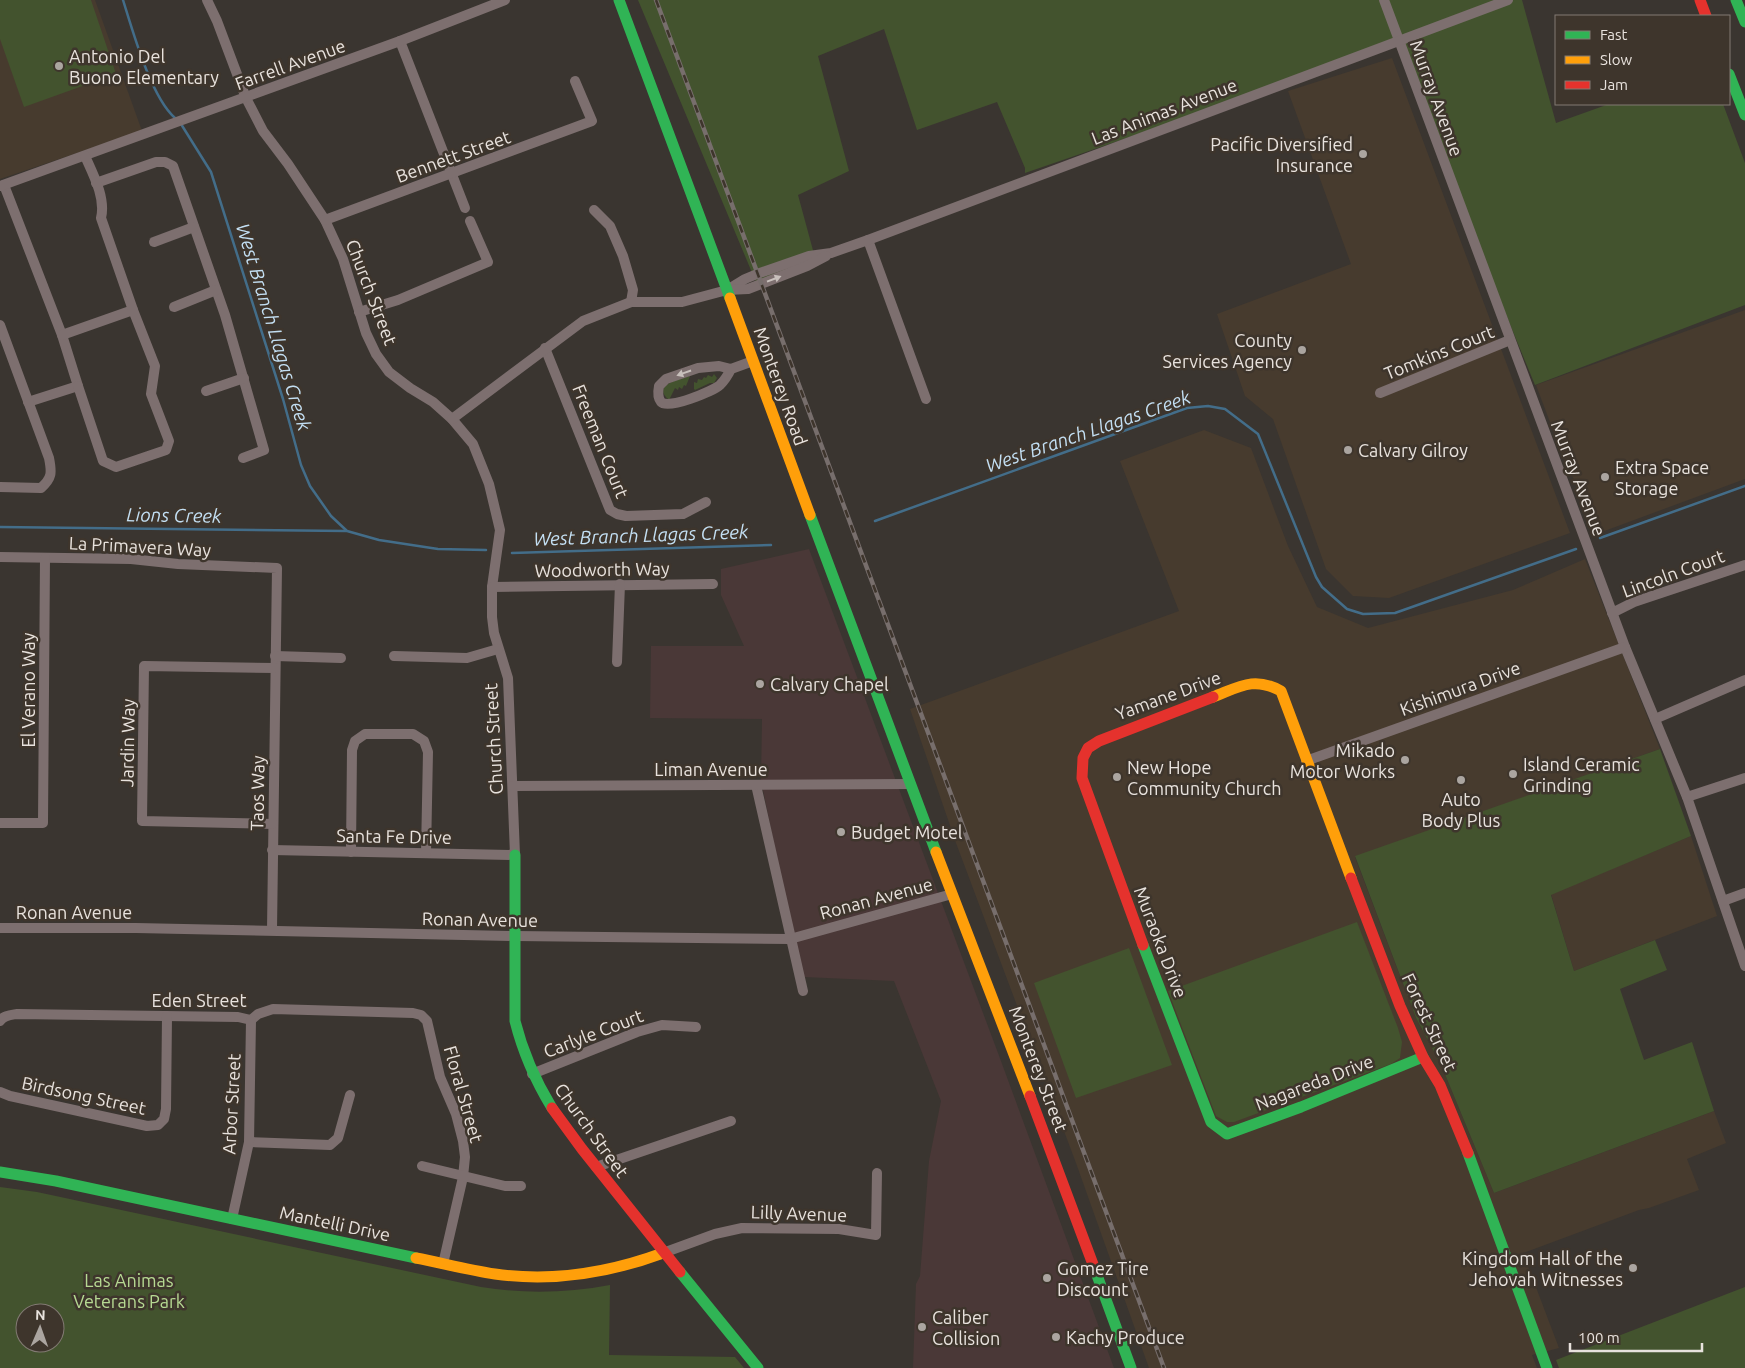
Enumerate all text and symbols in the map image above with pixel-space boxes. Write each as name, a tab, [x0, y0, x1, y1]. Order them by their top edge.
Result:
legend	[1555, 15, 1730, 105]
text: Fast	[1600, 26, 1628, 43]
street label: Farrell Avenue	[232, 35, 348, 93]
street label: Murray Avenue	[1407, 37, 1467, 159]
place label: Antonio Del Buono Elementary	[69, 46, 219, 87]
text: Slow	[1600, 51, 1633, 68]
marker: Antonio Del Buono Elementary	[53, 60, 65, 72]
street label: Las Animas Avenue	[1088, 74, 1240, 148]
text: Jam	[1600, 76, 1628, 93]
street label: Bennett Street	[393, 126, 513, 186]
place label: Pacific Diversified Insurance	[1210, 134, 1353, 175]
marker: Pacific Diversified Insurance	[1357, 148, 1369, 160]
water label: West Branch Llagas Creek	[232, 221, 316, 433]
street label: Church Street	[343, 236, 401, 348]
one-way arrow	[767, 275, 782, 283]
street label: Tomkins Court	[1381, 321, 1497, 383]
street label: Monterey Road	[750, 324, 812, 448]
place label: County Services Agency	[1163, 330, 1292, 371]
marker: County Services Agency	[1296, 344, 1308, 356]
one-way arrow	[676, 370, 691, 378]
street label: Freeman Court	[569, 381, 633, 501]
water label: West Branch Llagas Creek	[983, 385, 1194, 476]
street label: Murray Avenue	[1548, 417, 1610, 539]
place label: Calvary Gilroy	[1358, 440, 1468, 460]
marker: Calvary Gilroy	[1342, 444, 1354, 456]
place label: Extra Space Storage	[1615, 457, 1709, 498]
marker: Extra Space Storage	[1599, 471, 1611, 483]
water label: Lions Creek	[126, 503, 222, 527]
water label: West Branch Llagas Creek	[533, 520, 749, 550]
street label: La Primavera Way	[68, 532, 212, 560]
street label: Lincoln Court	[1619, 545, 1727, 601]
street label: Woodworth Way	[534, 558, 670, 580]
street label: El Verano Way	[18, 632, 38, 747]
street label: Kishimura Drive	[1397, 657, 1523, 719]
street label: Yamane Drive	[1113, 667, 1223, 723]
place label: Calvary Chapel	[770, 674, 889, 694]
marker: Calvary Chapel	[754, 678, 766, 690]
street label: Church Street	[480, 683, 506, 795]
street label: Jardin Way	[116, 698, 138, 787]
place label: Mikado Motor Works	[1290, 740, 1395, 781]
marker: Mikado Motor Works	[1399, 754, 1411, 766]
place label: Island Ceramic Grinding	[1523, 754, 1640, 795]
street label: Taos Way	[246, 755, 268, 831]
place label: New Hope Community Church	[1127, 757, 1281, 798]
street label: Liman Avenue	[654, 759, 768, 779]
marker: Island Ceramic Grinding	[1507, 768, 1519, 780]
marker: New Hope Community Church	[1111, 771, 1123, 783]
marker: Auto Body Plus	[1455, 774, 1467, 786]
place label: Auto Body Plus	[1422, 789, 1501, 830]
place label: Budget Motel	[851, 822, 963, 842]
street label: Santa Fe Drive	[336, 825, 452, 847]
marker: Budget Motel	[835, 826, 847, 838]
street label: Ronan Avenue	[817, 873, 935, 923]
street label: Muraoka Drive	[1131, 884, 1191, 1000]
street label: Ronan Avenue	[16, 902, 132, 922]
street label: Ronan Avenue	[422, 908, 538, 930]
street label: Forest Street	[1399, 970, 1461, 1074]
street label: Eden Street	[151, 990, 247, 1010]
street label: Monterey Street	[1006, 1003, 1072, 1135]
street label: Carlyle Court	[540, 1005, 646, 1061]
street label: Floral Street	[441, 1043, 487, 1145]
street label: Nagareda Drive	[1252, 1050, 1376, 1114]
street label: Arbor Street	[218, 1053, 244, 1155]
street label: Birdsong Street	[20, 1072, 148, 1118]
street label: Church Street	[551, 1079, 633, 1181]
street label: Lilly Avenue	[750, 1201, 848, 1225]
street label: Mantelli Drive	[278, 1202, 392, 1244]
place label: Kingdom Hall of the Jehovah Witnesses	[1462, 1248, 1623, 1289]
place label: Gomez Tire Discount	[1057, 1258, 1149, 1299]
marker: Kingdom Hall of the Jehovah Witnesses	[1627, 1262, 1639, 1274]
park label: Las Animas Veterans Park	[73, 1270, 185, 1311]
marker: Gomez Tire Discount	[1041, 1272, 1053, 1284]
north arrow	[15, 1303, 65, 1353]
text: N	[35, 1307, 46, 1323]
place label: Caliber Collision	[932, 1307, 1000, 1348]
scale bar	[1570, 1320, 1702, 1352]
marker: Caliber Collision	[916, 1321, 928, 1333]
place label: Kachy Produce	[1066, 1327, 1185, 1347]
text: 100 m	[1578, 1329, 1620, 1346]
marker: Kachy Produce	[1050, 1331, 1062, 1343]

